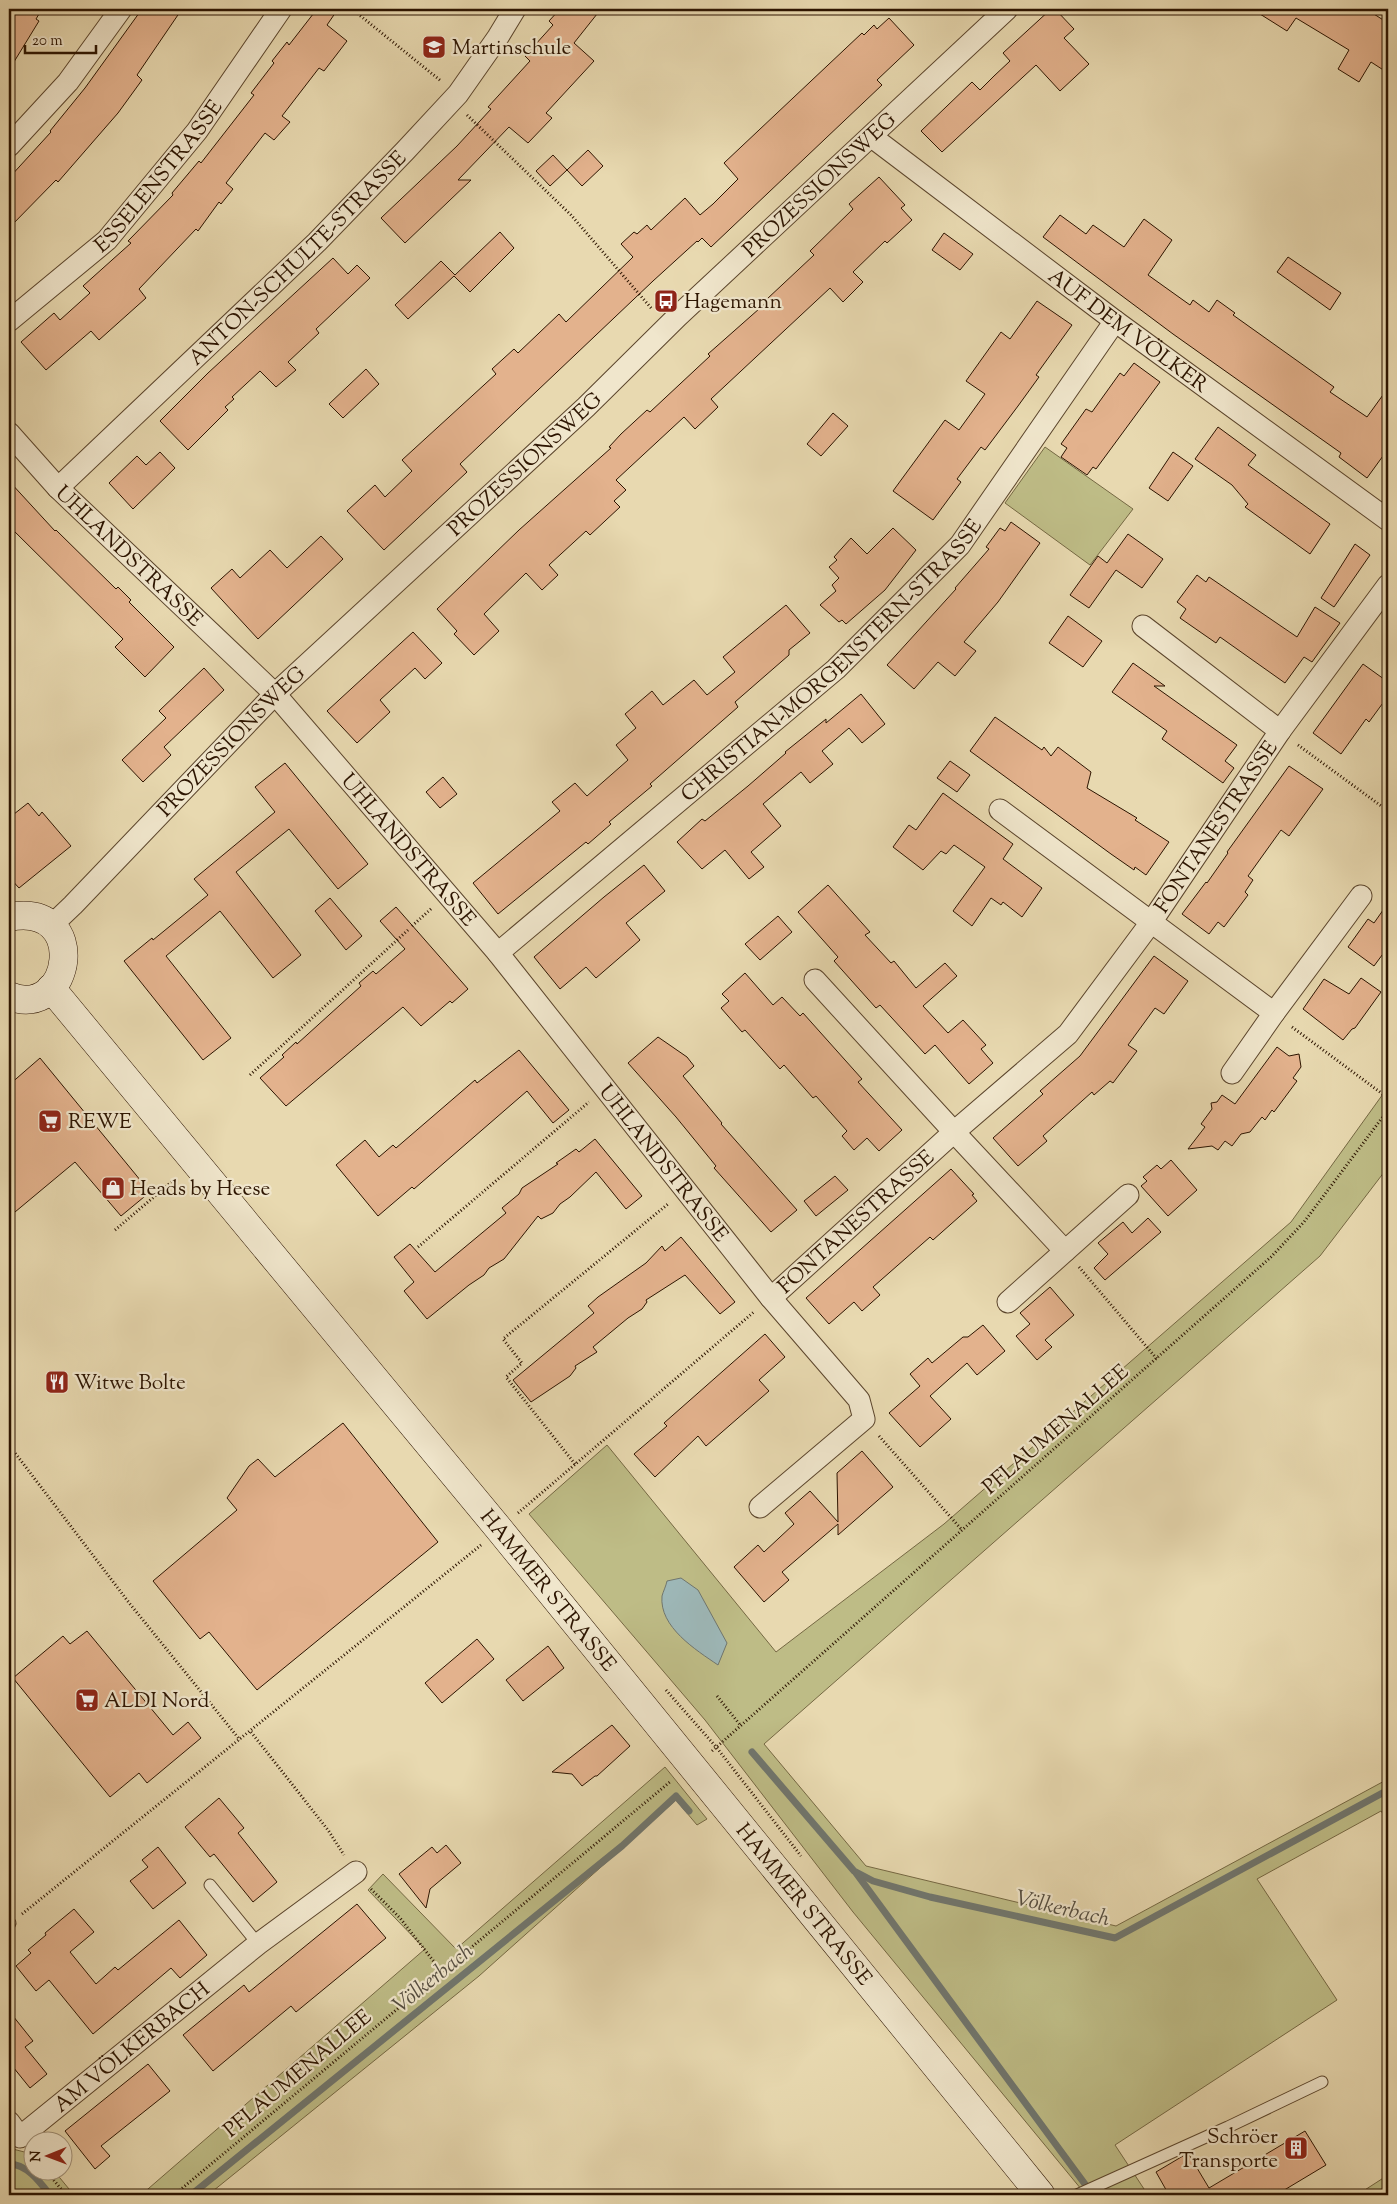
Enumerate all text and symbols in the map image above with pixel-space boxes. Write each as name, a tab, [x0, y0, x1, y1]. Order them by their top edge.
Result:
scale bar	[25, 22, 96, 54]
text: 20 m	[32, 31, 63, 52]
school or university icon: Martinschule	[421, 34, 447, 60]
place label: Martinschule	[452, 34, 571, 64]
street label: ESSELENSTRASSE	[89, 94, 231, 261]
street label: PROZESSIONSWEG	[737, 106, 904, 265]
street label: ANTON-SCHULTE-STRASSE	[183, 145, 415, 373]
street label: AUF DEM VÖLKER	[1041, 262, 1213, 401]
bus stop icon: Hagemann	[653, 288, 679, 314]
place label: Hagemann	[684, 288, 782, 318]
street label: PROZESSIONSWEG	[442, 386, 610, 544]
street label: UHLANDSTRASSE	[47, 480, 209, 635]
street label: CHRISTIAN-MORGENSTERN-STRASSE	[675, 513, 991, 810]
street label: PROZESSIONSWEG	[152, 660, 313, 825]
street label: FONTANESTRASSE	[1148, 735, 1286, 920]
street label: UHLANDSTRASSE	[333, 768, 482, 934]
street label: UHLANDSTRASSE	[590, 1079, 734, 1249]
supermarket icon: REWE	[37, 1108, 63, 1134]
place label: REWE	[68, 1108, 132, 1138]
street label: FONTANESTRASSE	[772, 1144, 942, 1302]
shop icon: Heads by Heese	[100, 1175, 126, 1201]
place label: Heads by Heese	[130, 1175, 270, 1205]
street label: PFLAUMENALLEE	[977, 1358, 1136, 1503]
restaurant icon: Witwe Bolte	[44, 1369, 70, 1395]
place label: Witwe Bolte	[74, 1369, 186, 1399]
street label: HAMMER STRASSE	[472, 1504, 622, 1679]
supermarket icon: ALDI Nord	[74, 1687, 100, 1713]
place label: ALDI Nord	[104, 1687, 210, 1717]
street label: HAMMER STRASSE	[727, 1818, 878, 1993]
water label: Völkerbach	[1012, 1884, 1113, 1936]
water label: Völkerbach	[386, 1936, 482, 2022]
street label: AM VÖLKERBACH	[48, 1976, 217, 2121]
street label: PFLAUMENALLEE	[218, 2003, 379, 2146]
place label: Schröer Transporte	[1179, 2123, 1278, 2177]
north arrow	[22, 2132, 72, 2182]
building icon: Schröer Transporte	[1283, 2135, 1309, 2161]
text: N	[27, 2150, 47, 2162]

